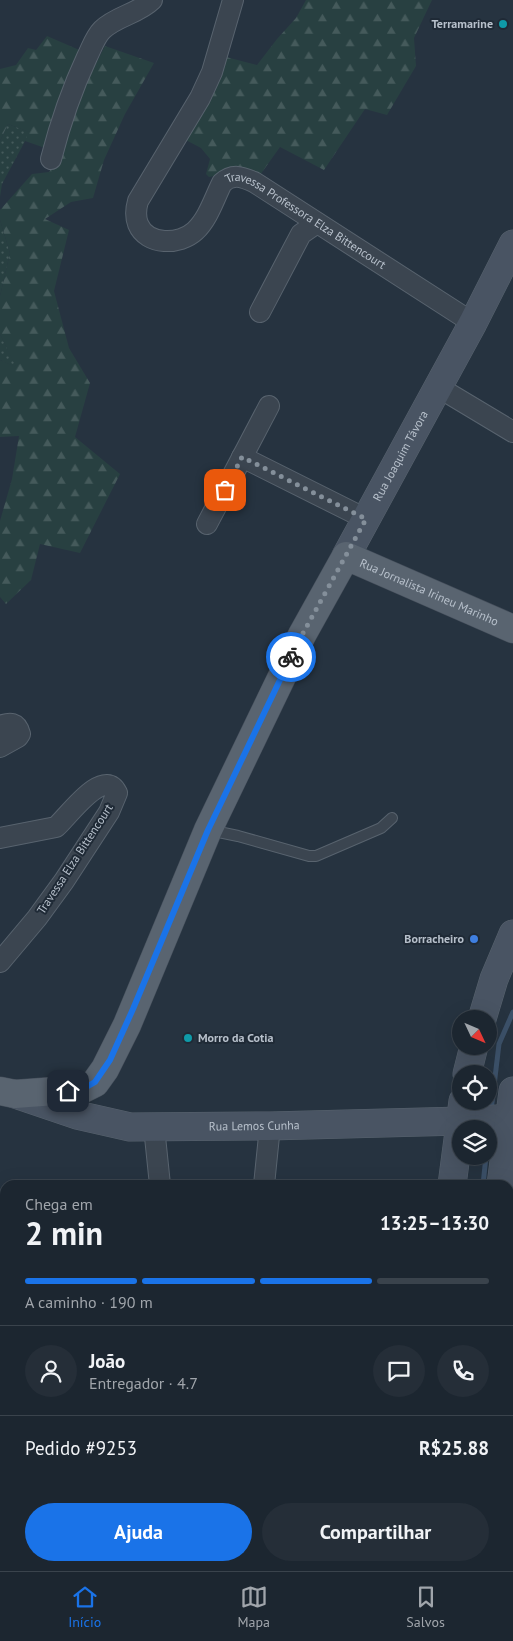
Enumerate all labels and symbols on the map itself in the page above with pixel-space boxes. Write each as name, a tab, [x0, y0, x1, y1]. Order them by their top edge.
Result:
place label: Terramarine	[432, 16, 493, 31]
marker: Terramarine	[497, 18, 509, 30]
street label: Travessa Professora Elza Bittencourt	[222, 169, 389, 272]
street label: Rua Joaquim Távora	[369, 408, 431, 504]
pin	[204, 469, 246, 511]
street label: Rua Jornalista Irineu Marinho	[358, 555, 501, 629]
courier	[266, 632, 316, 682]
street label: Travessa Elza Bittencourt	[33, 801, 116, 917]
place label: Borracheiro	[404, 931, 465, 946]
marker: Borracheiro	[468, 933, 480, 945]
north arrow	[452, 1010, 498, 1055]
place label: Morro da Cotia	[198, 1030, 273, 1045]
marker: Morro da Cotia	[182, 1032, 194, 1044]
pin	[47, 1070, 89, 1112]
street label: Rua Lemos Cunha	[209, 1117, 300, 1133]

